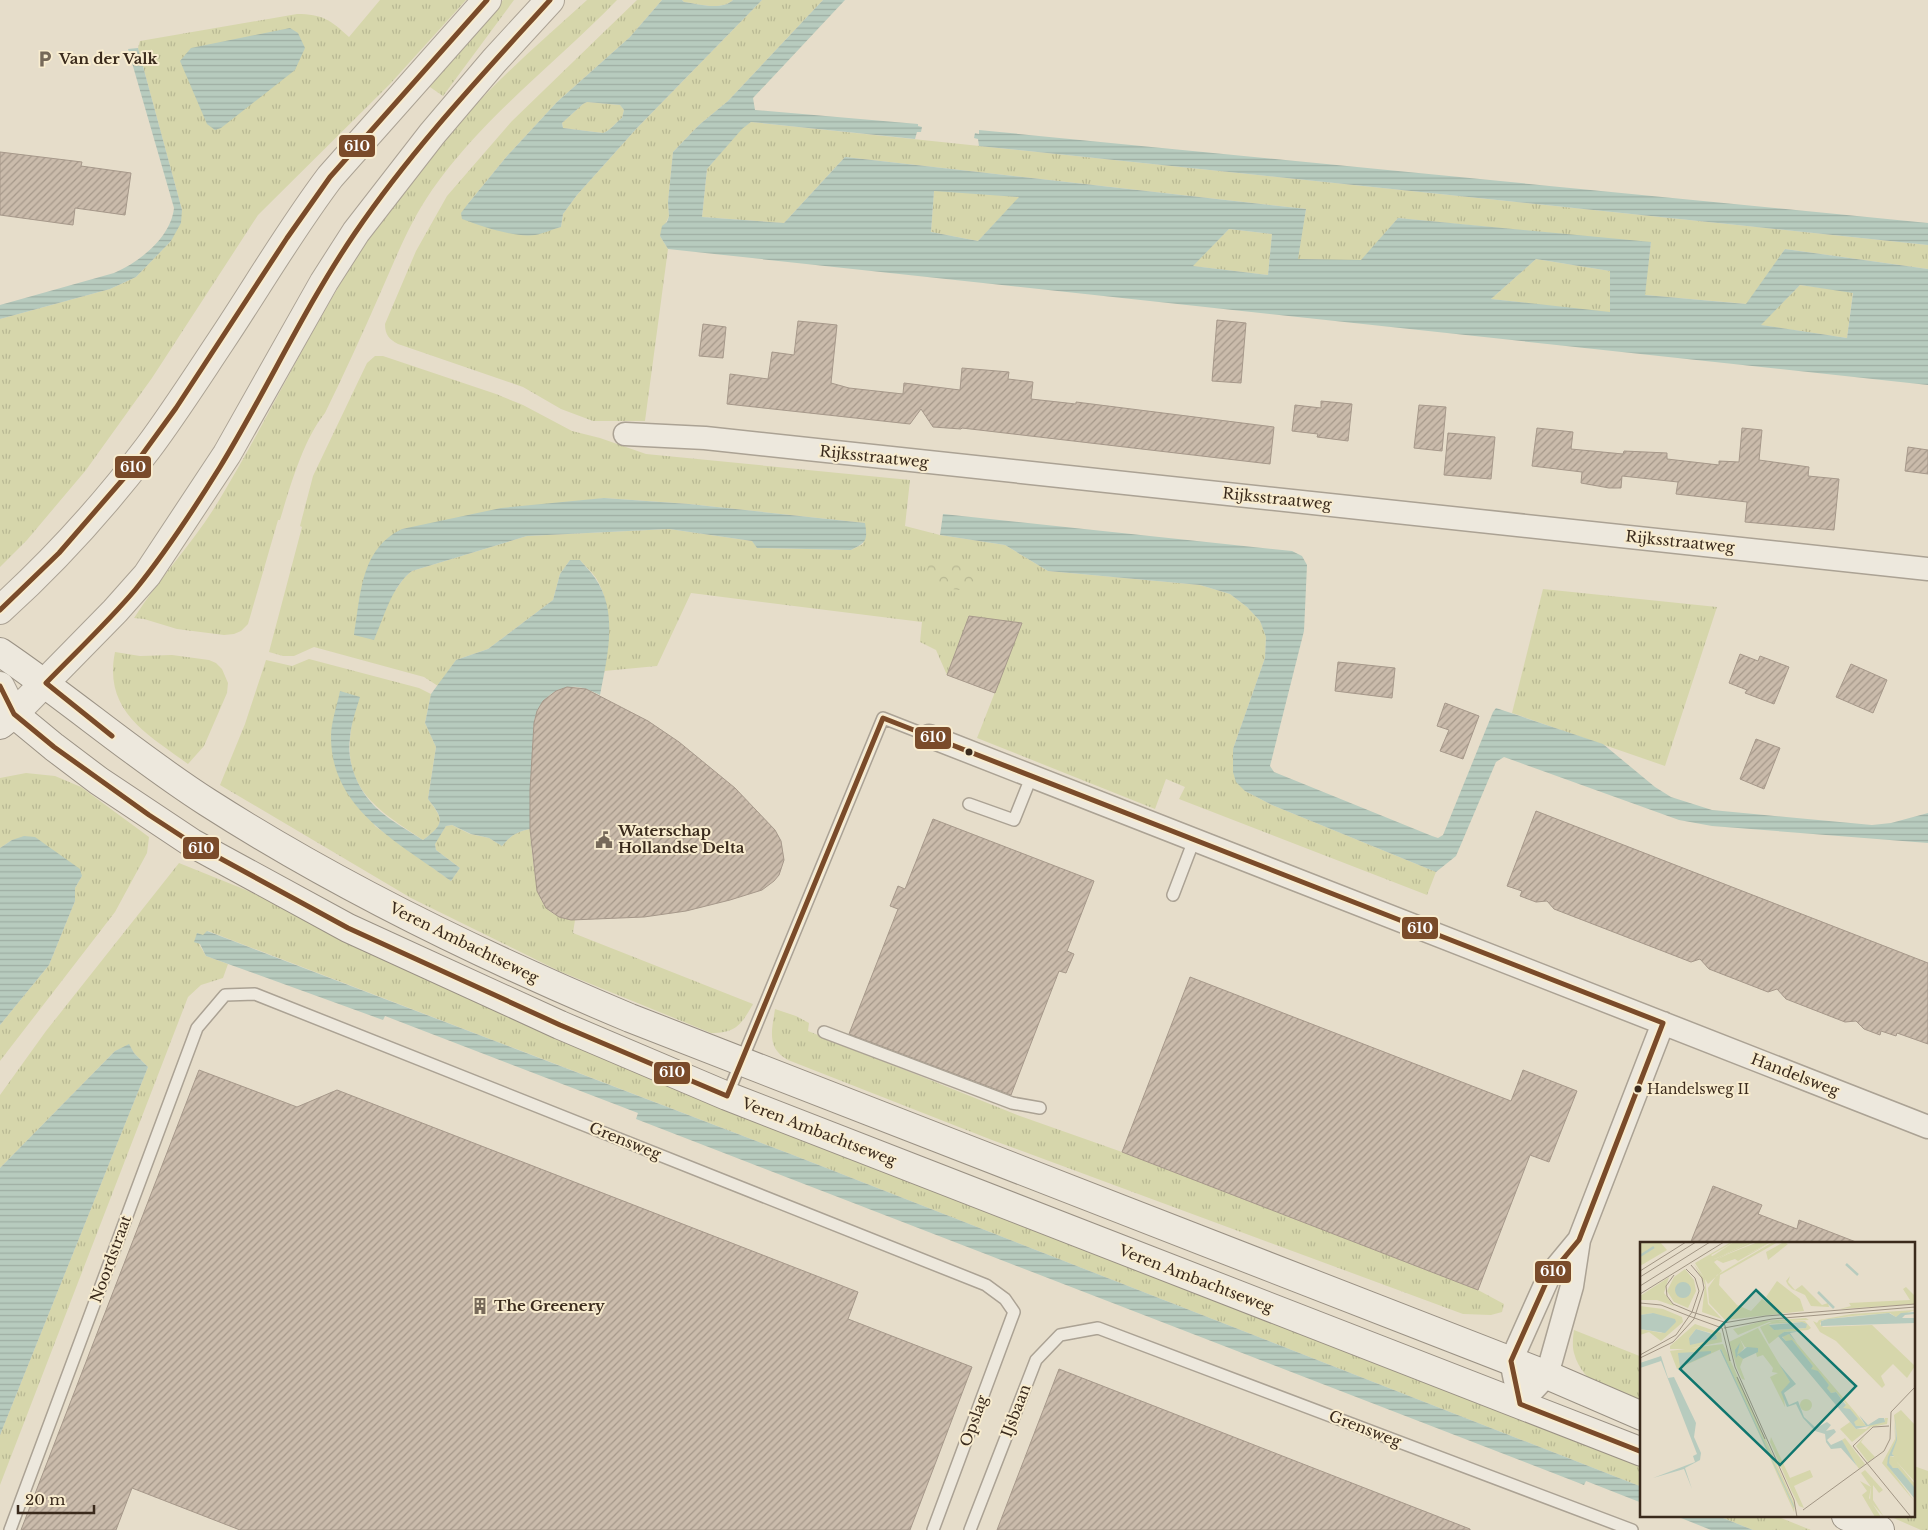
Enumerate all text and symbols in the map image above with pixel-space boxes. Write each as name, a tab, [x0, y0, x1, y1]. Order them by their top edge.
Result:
parking icon: Van der Valk	[35, 49, 55, 69]
place label: Van der Valk	[58, 49, 159, 68]
line badge: 610	[338, 134, 376, 158]
text: 610	[344, 137, 370, 155]
street label: Rijksstraatweg	[819, 441, 931, 472]
line badge: 610	[114, 455, 152, 479]
text: 610	[120, 458, 146, 476]
street label: Rijksstraatweg	[1222, 483, 1334, 514]
street label: Rijksstraatweg	[1625, 526, 1737, 557]
line badge: 610	[914, 726, 952, 750]
text: 610	[920, 728, 946, 746]
unlabelled marker	[964, 747, 974, 757]
place label: Waterschap Hollandse Delta	[617, 821, 745, 857]
public building icon: Waterschap Hollandse Delta	[594, 830, 614, 850]
line badge: 610	[182, 836, 220, 860]
text: 610	[188, 839, 214, 857]
street label: Veren Ambachtseweg	[386, 898, 543, 987]
line badge: 610	[1401, 916, 1439, 940]
text: 610	[1407, 919, 1433, 937]
street label: Handelsweg	[1748, 1049, 1843, 1100]
line badge: 610	[653, 1061, 691, 1085]
text: 610	[659, 1063, 685, 1081]
place label: Handelsweg II	[1647, 1080, 1749, 1098]
marker: Handelsweg II	[1633, 1084, 1643, 1094]
street label: Veren Ambachtseweg	[738, 1093, 900, 1170]
street label: Grensweg	[586, 1118, 665, 1164]
street label: Noordstraat	[86, 1212, 135, 1305]
street label: Veren Ambachtseweg	[1115, 1240, 1277, 1317]
inset map	[1640, 1242, 1916, 1518]
line badge: 610	[1534, 1260, 1572, 1284]
text: 610	[1540, 1262, 1566, 1280]
building icon: The Greenery	[470, 1296, 490, 1316]
place label: The Greenery	[494, 1296, 605, 1315]
street label: IJsbaan	[997, 1382, 1034, 1440]
street label: Opslag	[955, 1392, 992, 1449]
street label: Grensweg	[1326, 1406, 1405, 1451]
scale bar	[18, 1482, 94, 1514]
text: 20 m	[25, 1490, 65, 1509]

